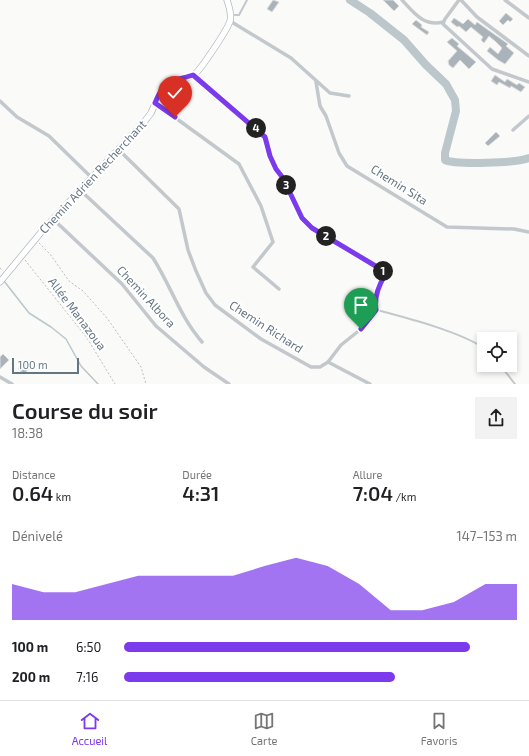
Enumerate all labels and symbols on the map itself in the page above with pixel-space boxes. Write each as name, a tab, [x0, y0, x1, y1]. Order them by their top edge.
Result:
pin	[158, 76, 192, 117]
street label: Chemin Adrien Recherchant	[36, 116, 149, 236]
pin: 4	[246, 118, 266, 138]
street label: Chemin Sita	[369, 161, 430, 207]
pin: 3	[276, 175, 296, 195]
pin: 2	[316, 226, 336, 246]
pin: 1	[373, 261, 393, 281]
street label: Chemin Albora	[115, 263, 179, 330]
street label: Allée Manazoua	[46, 274, 110, 352]
pin	[344, 288, 378, 329]
street label: Chemin Richard	[227, 297, 306, 355]
scale bar	[12, 356, 79, 375]

